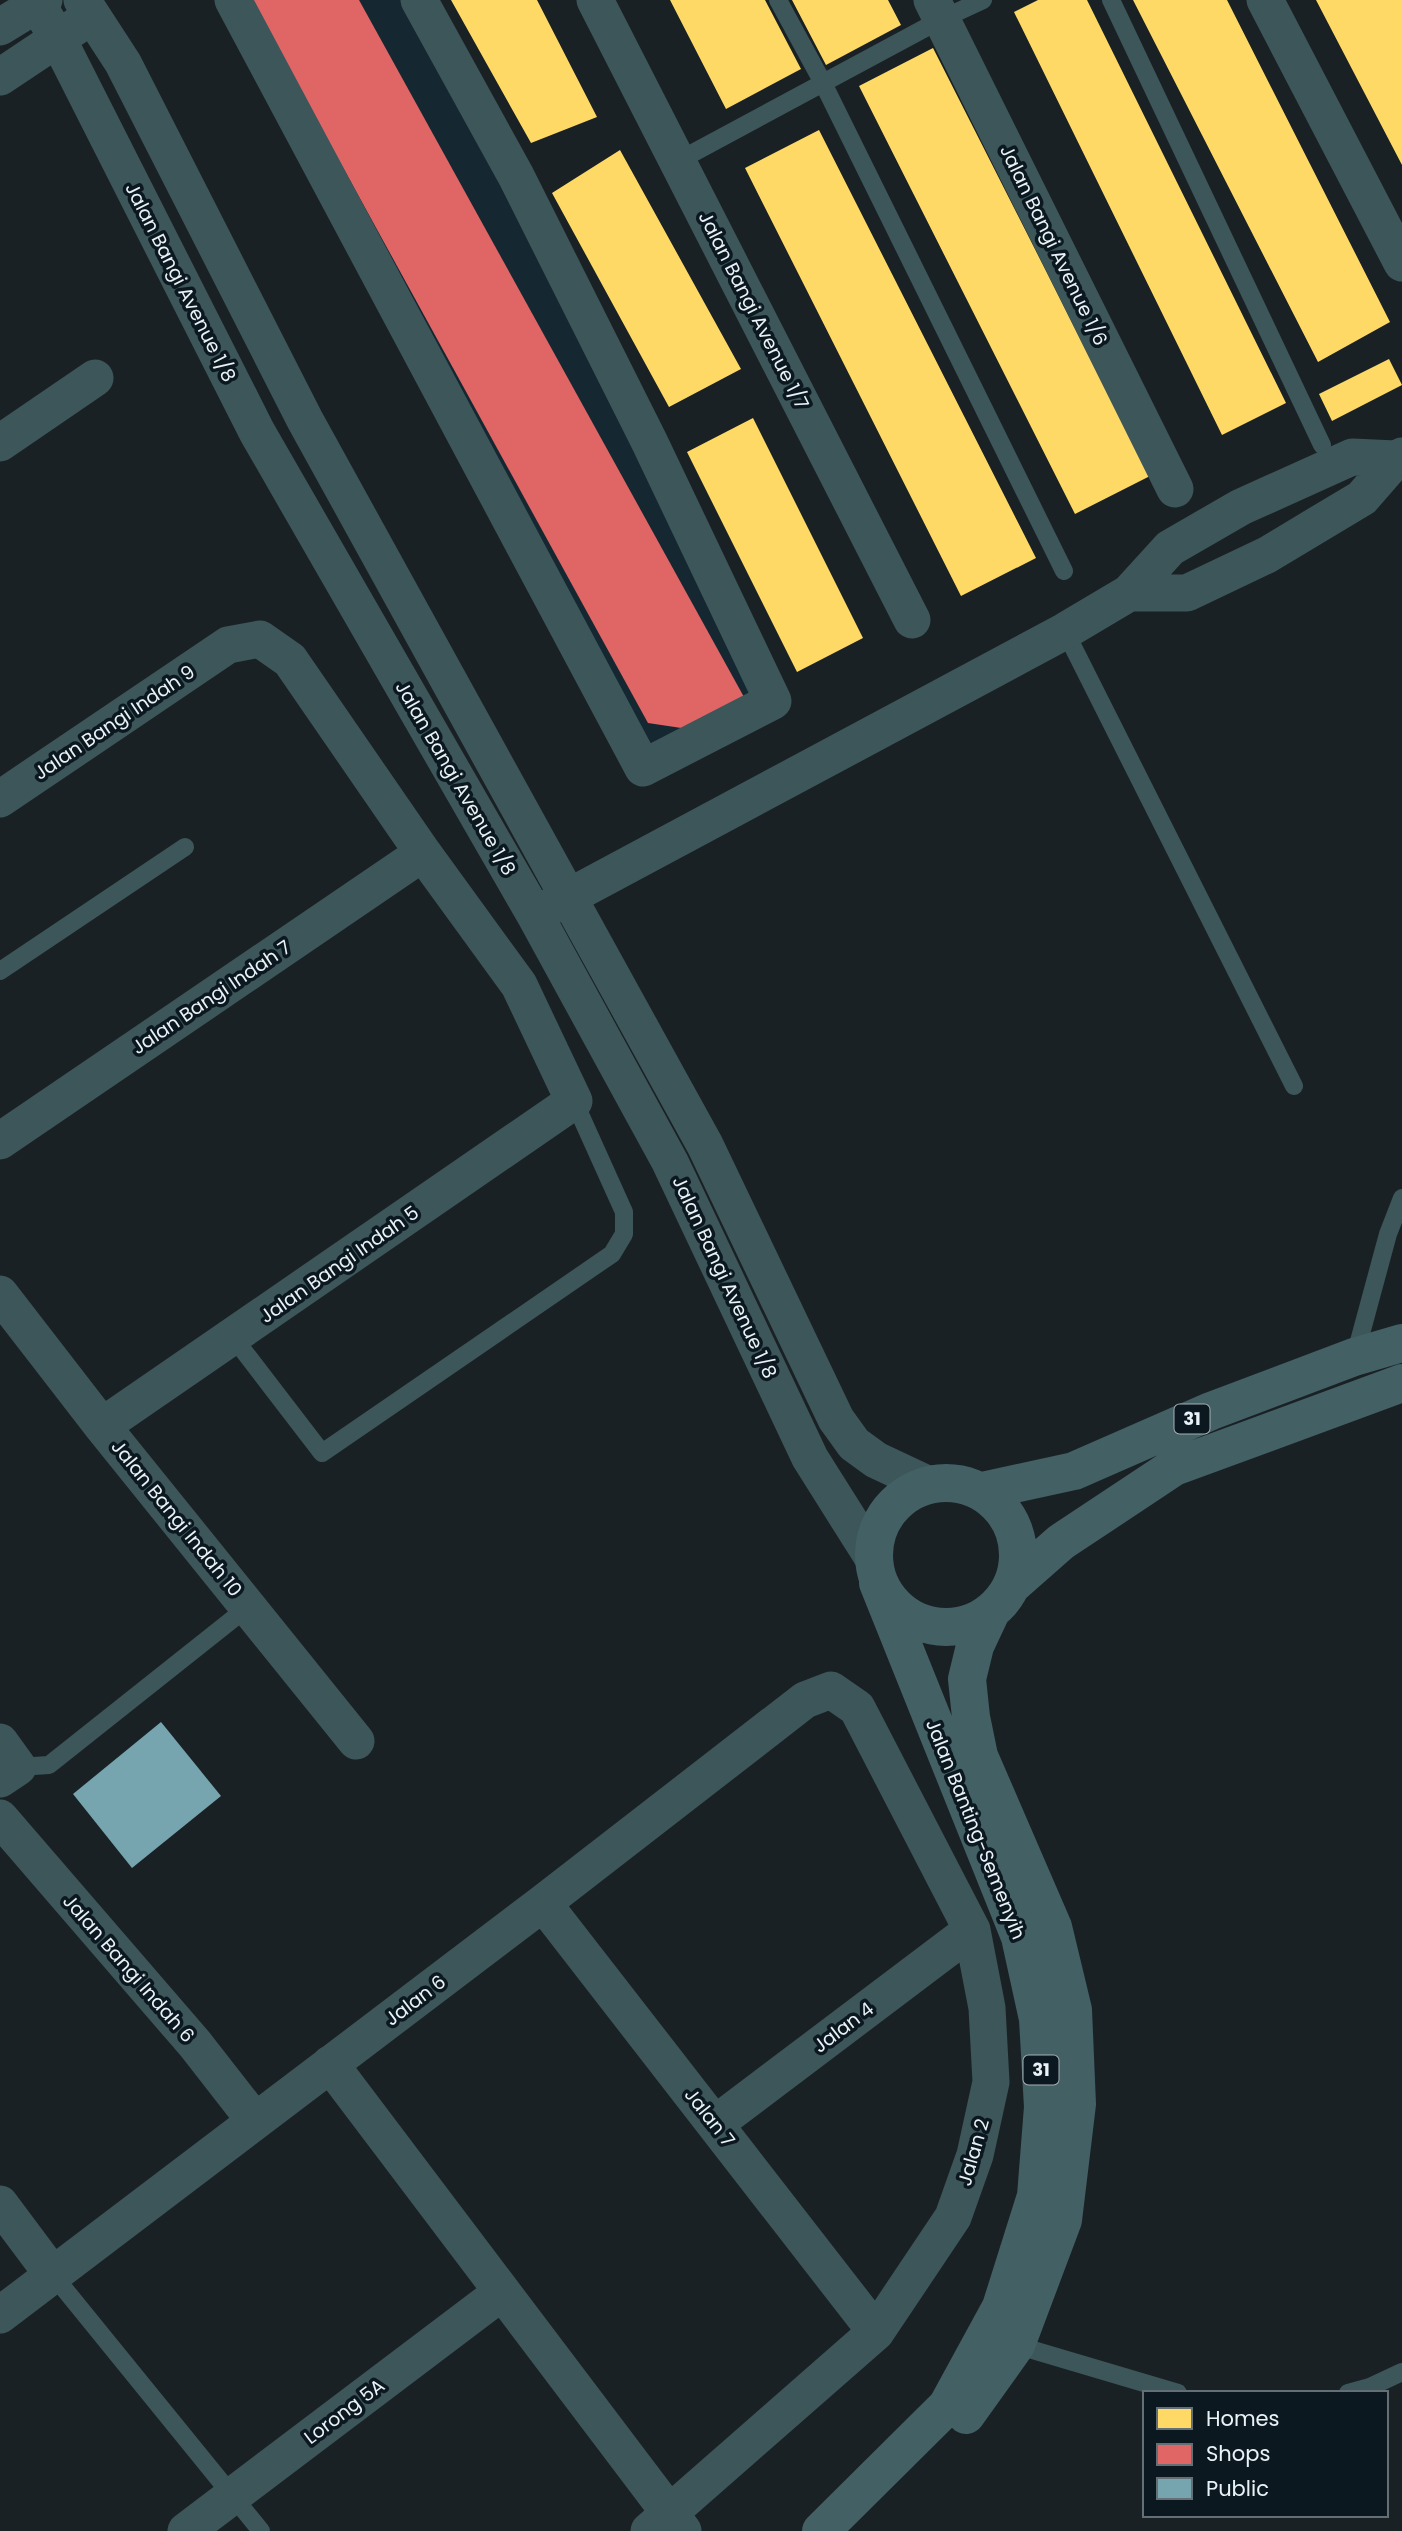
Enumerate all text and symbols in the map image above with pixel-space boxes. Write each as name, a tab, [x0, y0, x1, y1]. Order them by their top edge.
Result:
street label: Jalan Bangi Avenue 1/6	[993, 140, 1114, 350]
street label: Jalan Bangi Avenue 1/8	[118, 178, 243, 387]
street label: Jalan Bangi Avenue 1/7	[692, 207, 815, 414]
street label: Jalan Bangi Indah 9	[29, 658, 200, 786]
street label: Jalan Bangi Avenue 1/8	[389, 676, 522, 880]
street label: Jalan Bangi Indah 7	[126, 934, 296, 1061]
street label: Jalan Bangi Avenue 1/8	[666, 1172, 783, 1383]
street label: Jalan Bangi Indah 5	[254, 1199, 424, 1330]
road number: 31	[1174, 1404, 1210, 1434]
street label: Jalan Bangi Indah 10	[105, 1434, 248, 1602]
street label: Jalan Banting-Semenyih	[919, 1715, 1032, 1943]
street label: Jalan Bangi Indah 6	[57, 1888, 201, 2048]
street label: Jalan 6	[379, 1969, 451, 2032]
street label: Jalan 4	[807, 1996, 879, 2059]
road number: 31	[1024, 2056, 1058, 2084]
street label: Jalan 7	[678, 2082, 741, 2152]
street label: Jalan 2	[951, 2115, 996, 2189]
street label: Lorong 5A	[298, 2372, 390, 2451]
legend	[1143, 2391, 1388, 2517]
text: Homes	[1206, 2404, 1280, 2433]
text: Shops	[1206, 2439, 1270, 2468]
text: Public	[1206, 2474, 1269, 2503]

